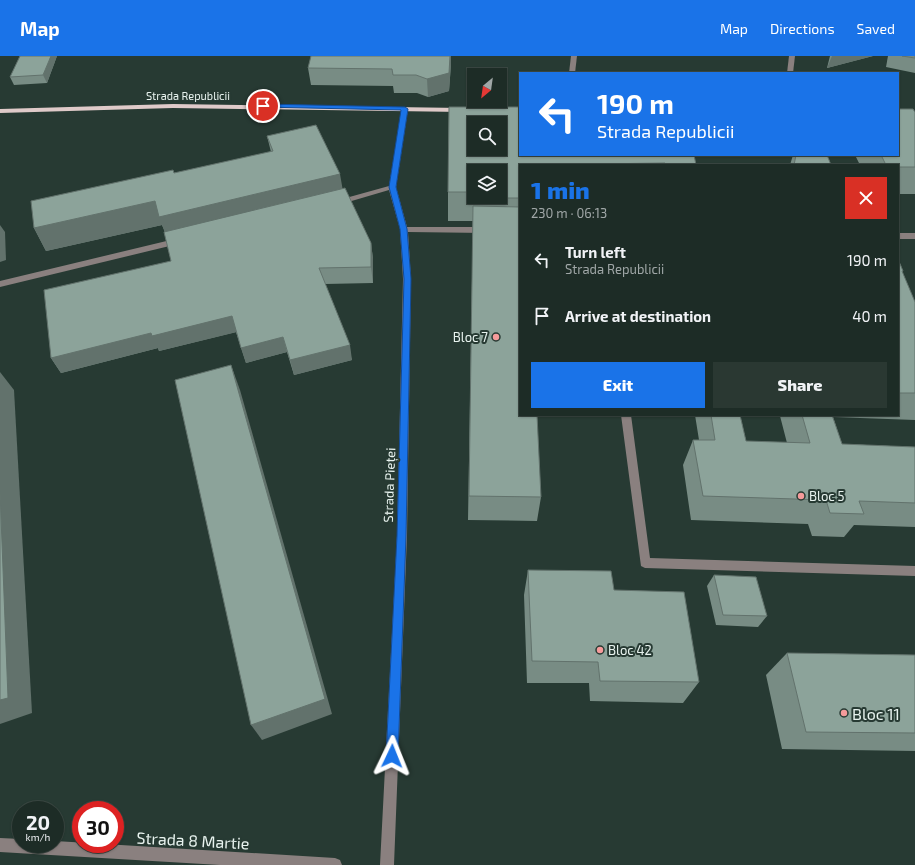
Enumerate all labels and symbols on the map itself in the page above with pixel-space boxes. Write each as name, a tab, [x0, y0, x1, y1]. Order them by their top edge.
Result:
north arrow	[467, 68, 507, 108]
street label: Strada Republicii	[146, 89, 230, 102]
pin	[246, 89, 280, 123]
place label: Bloc 7	[453, 329, 488, 345]
marker: Bloc 7	[491, 332, 501, 342]
street label: Strada Pieței	[380, 447, 399, 523]
place label: Bloc 5	[809, 488, 845, 504]
marker: Bloc 5	[796, 491, 806, 501]
place label: Bloc 42	[608, 642, 652, 658]
marker: Bloc 42	[595, 645, 605, 655]
place label: Bloc 11	[852, 704, 900, 723]
marker: Bloc 11	[839, 708, 849, 718]
position arrow	[371, 735, 413, 777]
speed limit sign: 30	[72, 801, 124, 853]
street label: Strada 8 Martie	[136, 828, 250, 852]

